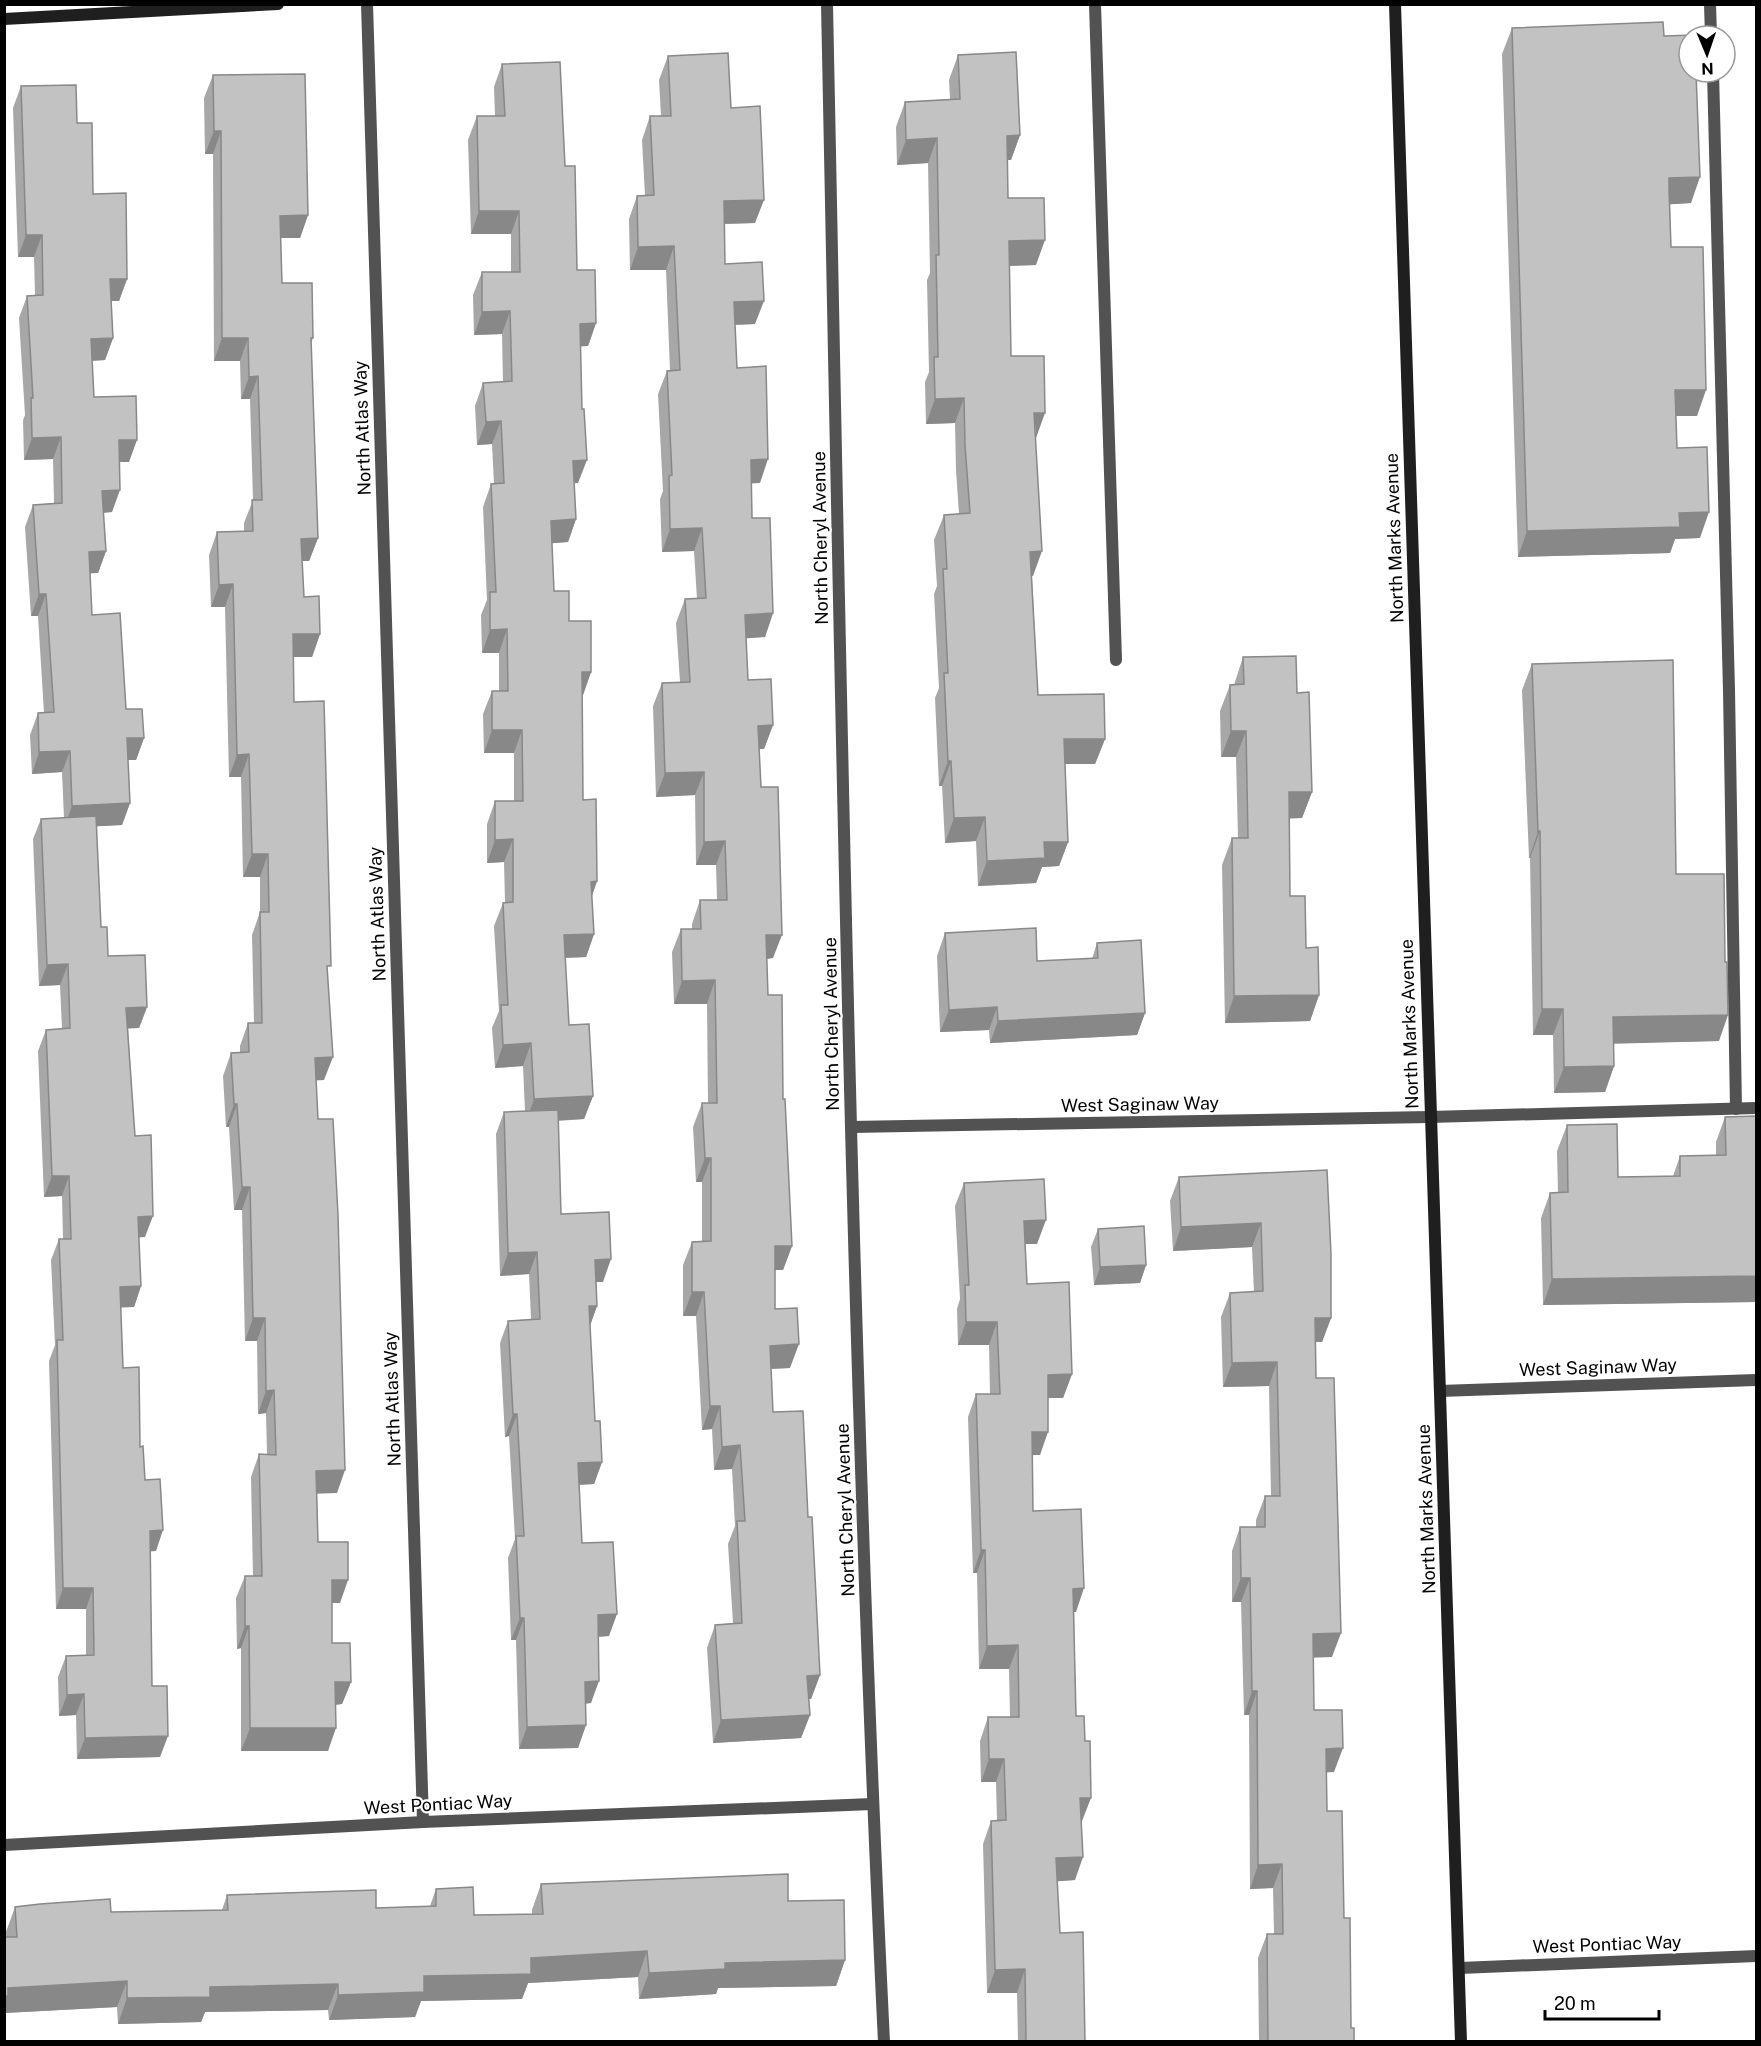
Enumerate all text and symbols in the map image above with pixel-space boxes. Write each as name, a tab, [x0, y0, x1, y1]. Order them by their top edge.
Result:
north arrow	[1677, 24, 1737, 84]
text: N	[1701, 59, 1714, 78]
street label: North Atlas Way	[349, 360, 375, 496]
street label: North Cheryl Avenue	[808, 451, 832, 625]
street label: North Marks Avenue	[1381, 453, 1407, 623]
street label: North Atlas Way	[364, 846, 390, 982]
street label: North Cheryl Avenue	[819, 937, 843, 1111]
street label: North Marks Avenue	[1396, 939, 1422, 1109]
street label: West Saginaw Way	[1061, 1092, 1220, 1116]
street label: North Atlas Way	[379, 1331, 405, 1467]
street label: West Saginaw Way	[1519, 1354, 1678, 1380]
street label: North Cheryl Avenue	[831, 1423, 859, 1597]
street label: North Marks Avenue	[1413, 1424, 1439, 1594]
street label: West Pontiac Way	[363, 1790, 513, 1818]
street label: West Pontiac Way	[1532, 1931, 1682, 1957]
scale bar	[1545, 1983, 1659, 2021]
text: 20 m	[1554, 1993, 1596, 2014]

